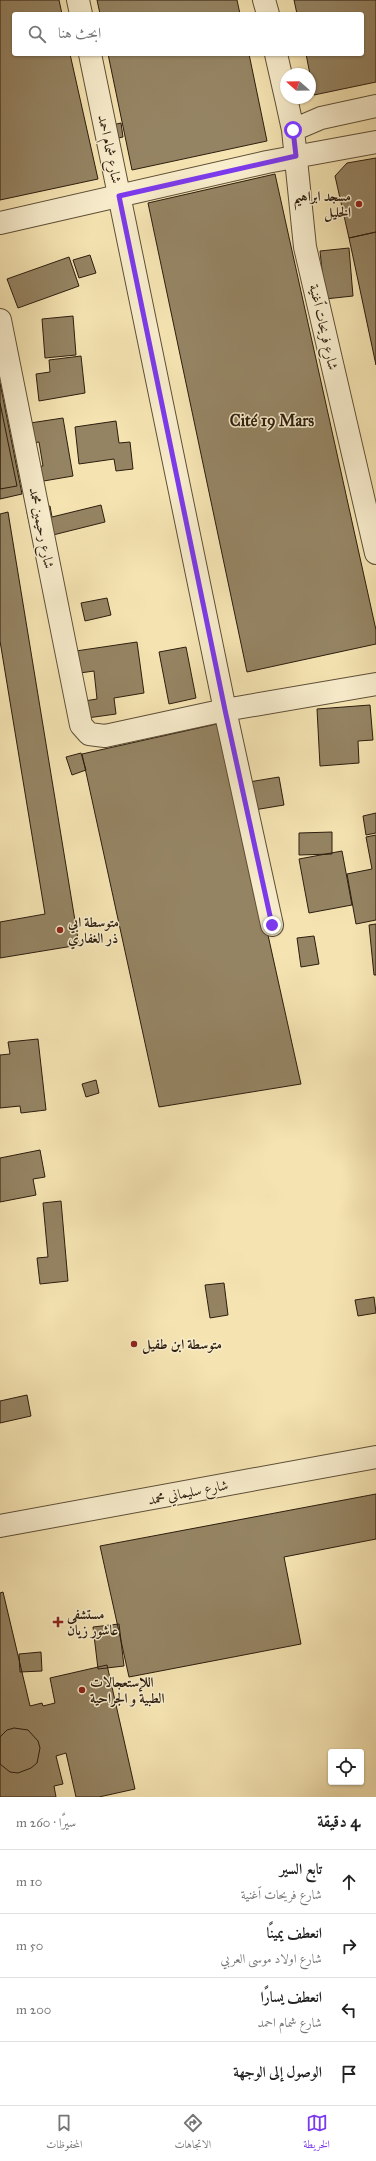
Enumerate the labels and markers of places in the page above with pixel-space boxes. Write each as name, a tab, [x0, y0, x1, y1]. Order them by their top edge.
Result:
place label: مسجد ابراهيم الخليل	[294, 188, 351, 222]
marker: مسجد ابراهيم الخليل	[354, 199, 364, 209]
place label: متوسطة ابي ذر الغفاري	[67, 914, 119, 950]
marker: متوسطة ابي ذر الغفاري	[55, 925, 65, 935]
place label: متوسطة ابن طفيل	[142, 1336, 222, 1354]
marker: متوسطة ابن طفيل	[129, 1339, 139, 1349]
place label: مستشفى عاشور زيان	[66, 1606, 119, 1639]
marker: مستشفى عاشور زيان	[52, 1616, 64, 1628]
place label: اللإستعجالات الطبية و الجراحية	[90, 1674, 165, 1708]
marker: اللإستعجالات الطبية و الجراحية	[77, 1685, 87, 1695]

